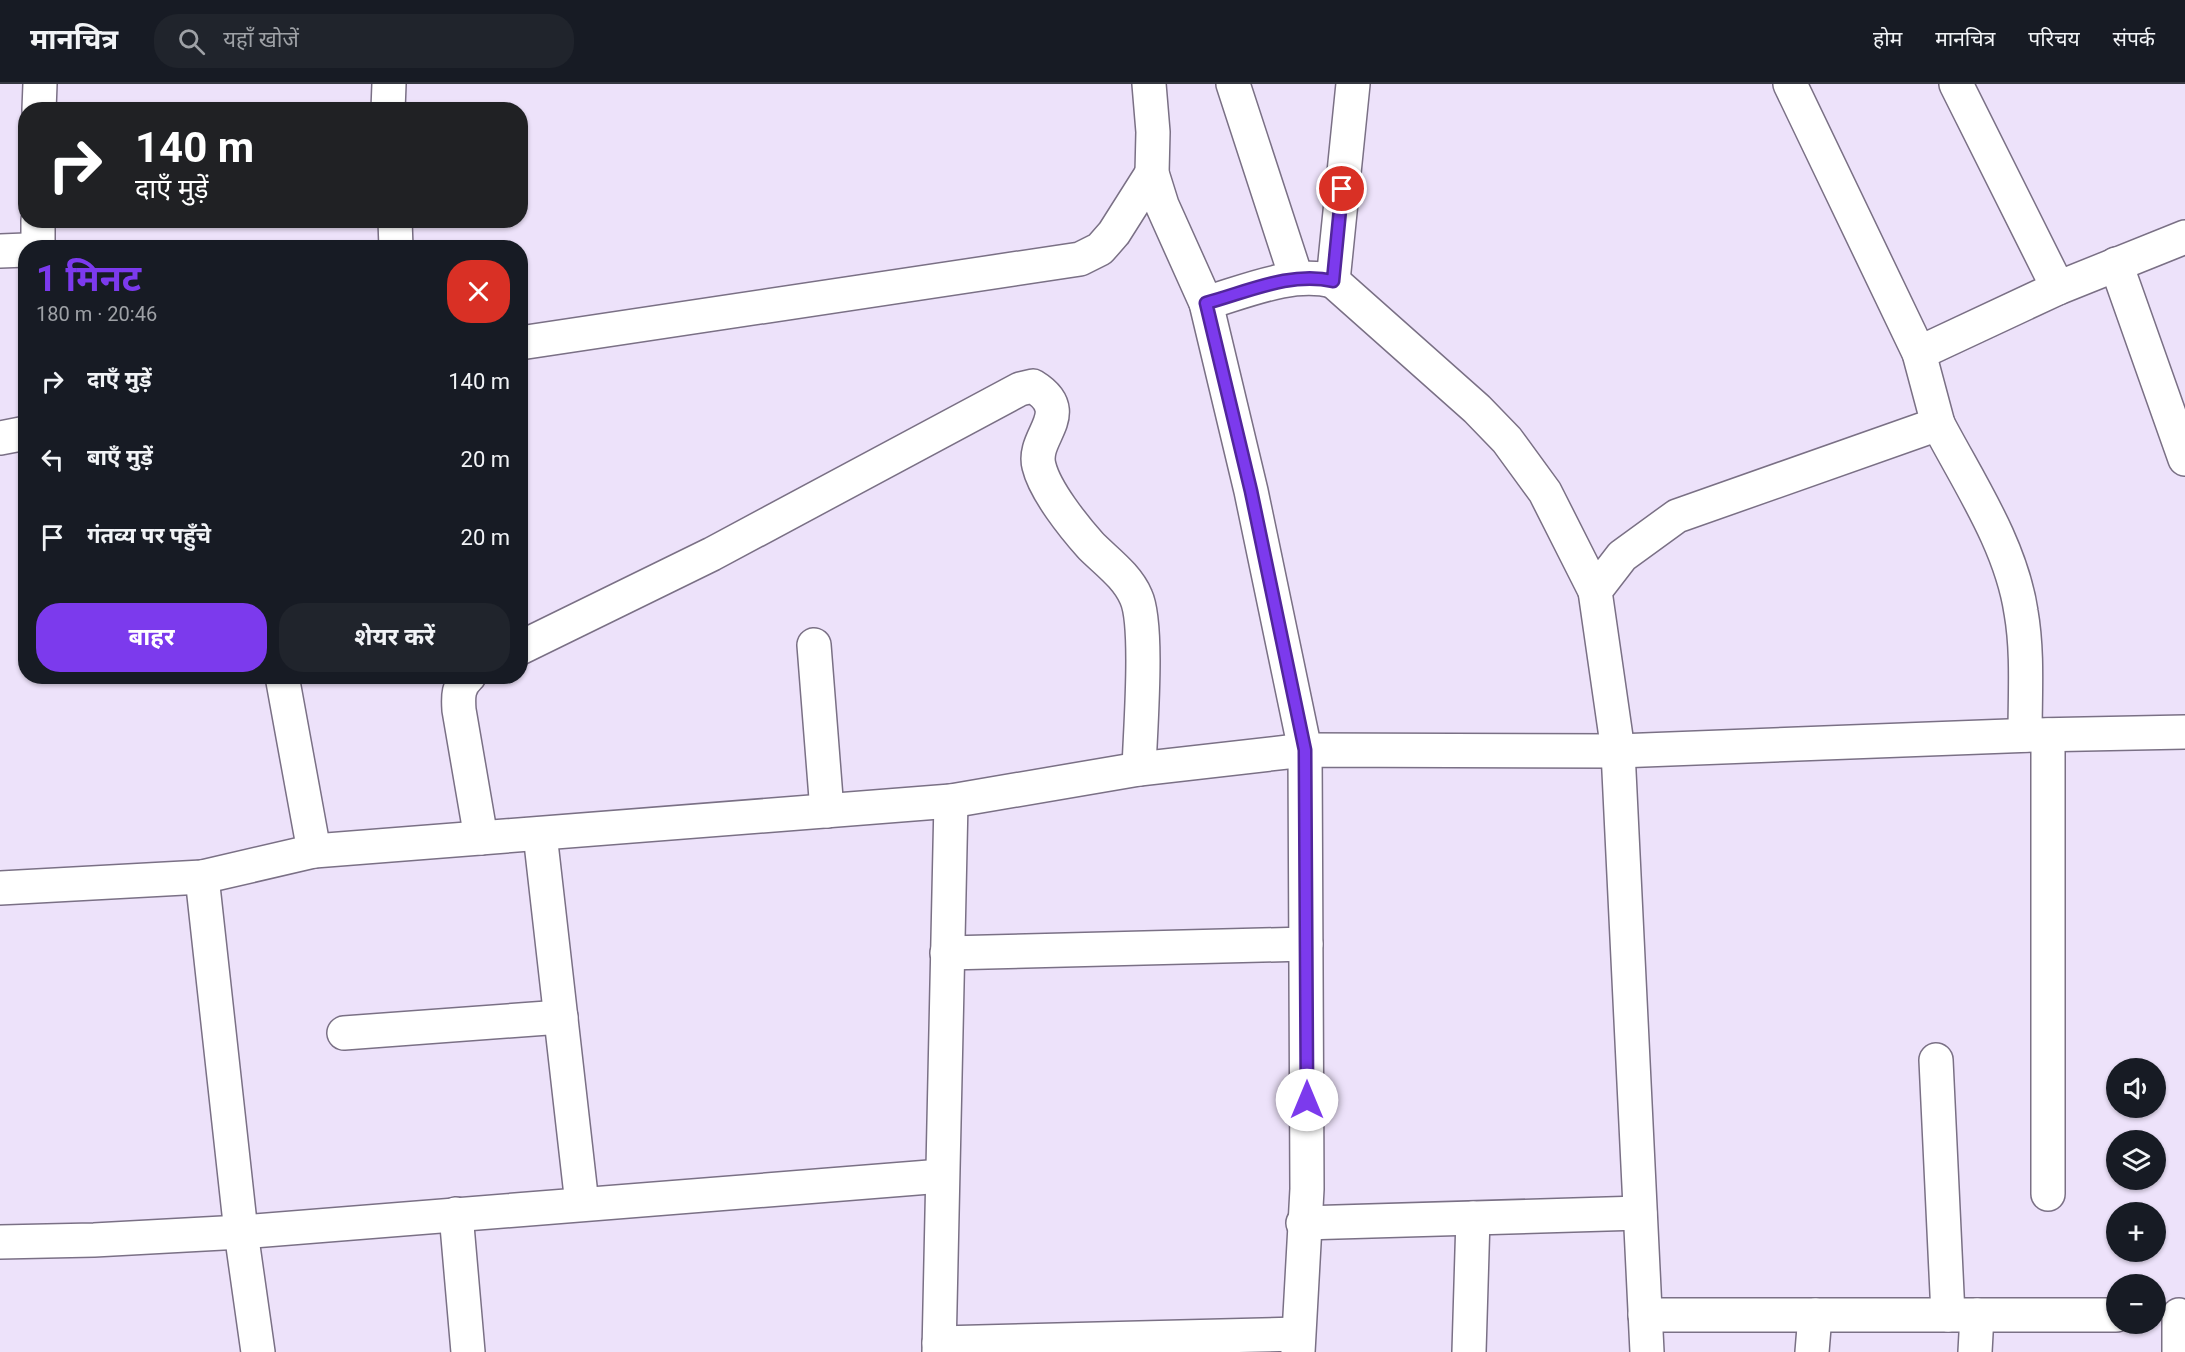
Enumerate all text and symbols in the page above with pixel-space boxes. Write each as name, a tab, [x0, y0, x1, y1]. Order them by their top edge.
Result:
search box	[154, 14, 574, 68]
text: मानचित्र	[30, 23, 118, 56]
icon: search	[175, 25, 208, 58]
text: यहाँ खोजें	[223, 27, 299, 52]
text: होम	[1873, 27, 1902, 51]
text: मानचित्र	[1935, 27, 1995, 51]
text: परिचय	[2028, 27, 2080, 51]
text: संपर्क	[2113, 27, 2155, 51]
text: 140 m	[135, 123, 254, 172]
icon: right	[36, 126, 114, 204]
pin	[1316, 163, 1367, 214]
icon: arrive	[1325, 172, 1358, 205]
text: दाएँ मुड़ें	[135, 173, 209, 205]
text: 1 मिनट	[36, 258, 141, 300]
button: close	[447, 260, 510, 323]
text: 180 m · 20:46	[36, 302, 157, 326]
icon: right	[36, 365, 69, 398]
text: दाएँ मुड़ें	[87, 367, 152, 392]
text: 140 m	[448, 369, 510, 394]
icon: left	[36, 443, 69, 476]
text: बाएँ मुड़ें	[87, 445, 153, 470]
text: 20 m	[461, 447, 510, 472]
icon: arrive	[36, 521, 69, 554]
text: गंतव्य पर पहुँचे	[87, 523, 211, 548]
text: 20 m	[461, 525, 510, 550]
button: बाहर	[36, 603, 267, 672]
button: शेयर करें	[279, 603, 510, 672]
map controls	[2106, 1058, 2166, 1334]
button: sound	[2106, 1058, 2166, 1118]
position arrow	[1275, 1068, 1339, 1132]
button: layers	[2106, 1130, 2166, 1190]
button: +	[2106, 1202, 2166, 1262]
button: −	[2106, 1274, 2166, 1334]

